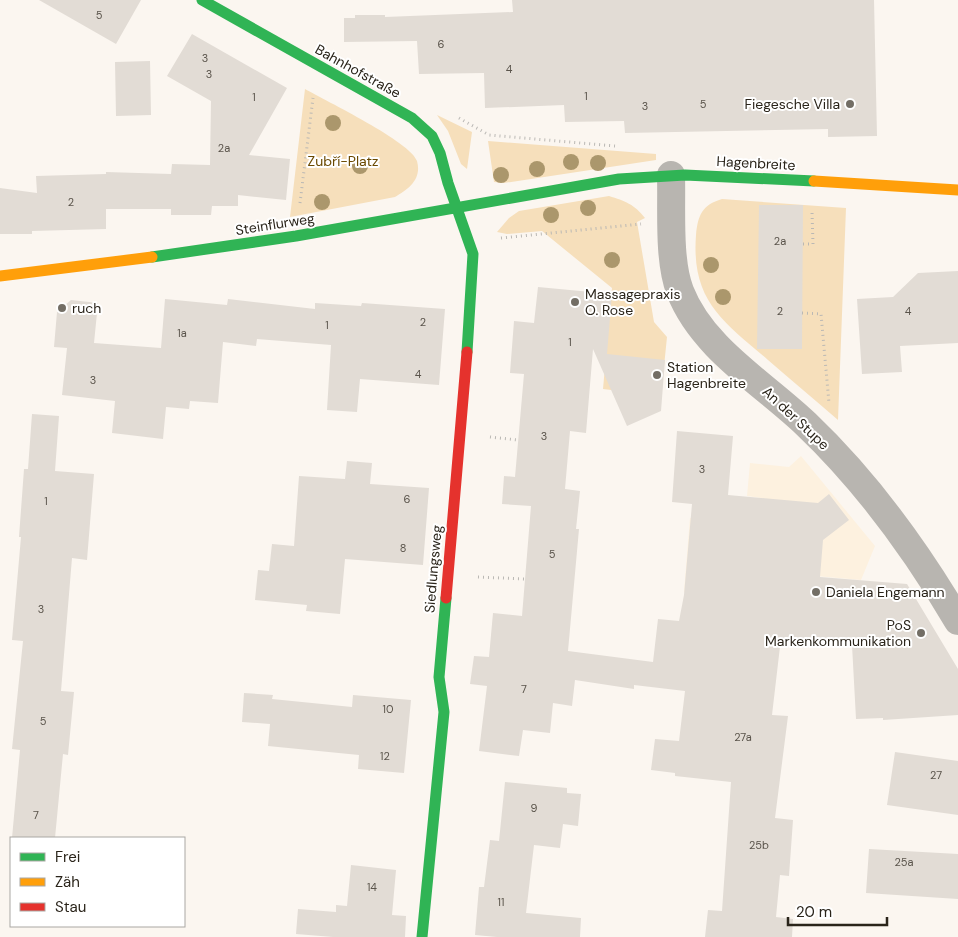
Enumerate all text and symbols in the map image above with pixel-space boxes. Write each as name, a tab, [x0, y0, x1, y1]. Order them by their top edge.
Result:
house number: 5	[96, 8, 103, 22]
house number: 6	[438, 37, 445, 51]
street label: Bahnhofstraße	[312, 40, 404, 102]
house number: 3	[202, 51, 208, 65]
house number: 4	[506, 62, 513, 76]
house number: 3	[206, 67, 212, 81]
house number: 1	[584, 89, 588, 103]
house number: 1	[252, 90, 256, 104]
place label: Fiegesche Villa	[744, 95, 840, 113]
house number: 5	[700, 97, 707, 111]
marker: Fiegesche Villa	[844, 98, 856, 110]
house number: 3	[642, 99, 648, 113]
house number: 2a	[218, 141, 230, 155]
park label: Zubří-Platz	[308, 152, 378, 170]
street label: Hagenbreite	[716, 152, 796, 174]
house number: 2	[68, 195, 74, 209]
street label: Steinflurweg	[234, 209, 316, 239]
house number: 2a	[774, 234, 786, 248]
place label: Massagepraxis O. Rose	[585, 285, 680, 319]
marker: Massagepraxis O. Rose	[569, 296, 581, 308]
place label: ruch	[72, 299, 101, 317]
marker: ruch	[56, 302, 68, 314]
house number: 2	[777, 304, 783, 318]
house number: 4	[905, 304, 912, 318]
house number: 2	[420, 315, 426, 329]
house number: 1	[325, 318, 329, 332]
house number: 1a	[177, 326, 187, 340]
house number: 1	[568, 335, 572, 349]
place label: Station Hagenbreite	[667, 358, 746, 392]
house number: 4	[415, 367, 422, 381]
marker: Station Hagenbreite	[651, 369, 663, 381]
house number: 3	[90, 373, 96, 387]
street label: An der Stupe	[759, 382, 833, 454]
house number: 3	[541, 429, 547, 443]
house number: 3	[699, 462, 705, 476]
house number: 6	[404, 492, 411, 506]
house number: 1	[44, 494, 48, 508]
street label: Siedlungsweg	[420, 524, 446, 614]
house number: 8	[400, 541, 406, 555]
house number: 5	[549, 547, 556, 561]
place label: Daniela Engemann	[826, 583, 945, 601]
marker: Daniela Engemann	[810, 586, 822, 598]
house number: 3	[38, 602, 44, 616]
place label: PoS Markenkommunikation	[765, 616, 911, 650]
marker: PoS Markenkommunikation	[915, 627, 927, 639]
house number: 7	[521, 682, 527, 696]
house number: 10	[383, 702, 393, 716]
house number: 5	[40, 714, 47, 728]
house number: 27a	[734, 730, 752, 744]
house number: 12	[380, 749, 390, 763]
house number: 27	[930, 768, 942, 782]
house number: 9	[531, 801, 538, 815]
house number: 7	[33, 808, 39, 822]
legend	[10, 837, 185, 927]
house number: 25b	[749, 838, 769, 852]
text: Frei	[55, 847, 80, 867]
house number: 25a	[894, 855, 914, 869]
text: Zäh	[55, 872, 80, 892]
house number: 14	[367, 880, 377, 894]
scale bar	[788, 894, 887, 926]
house number: 11	[498, 895, 504, 909]
text: Stau	[55, 897, 86, 917]
text: 20 m	[796, 902, 832, 922]

